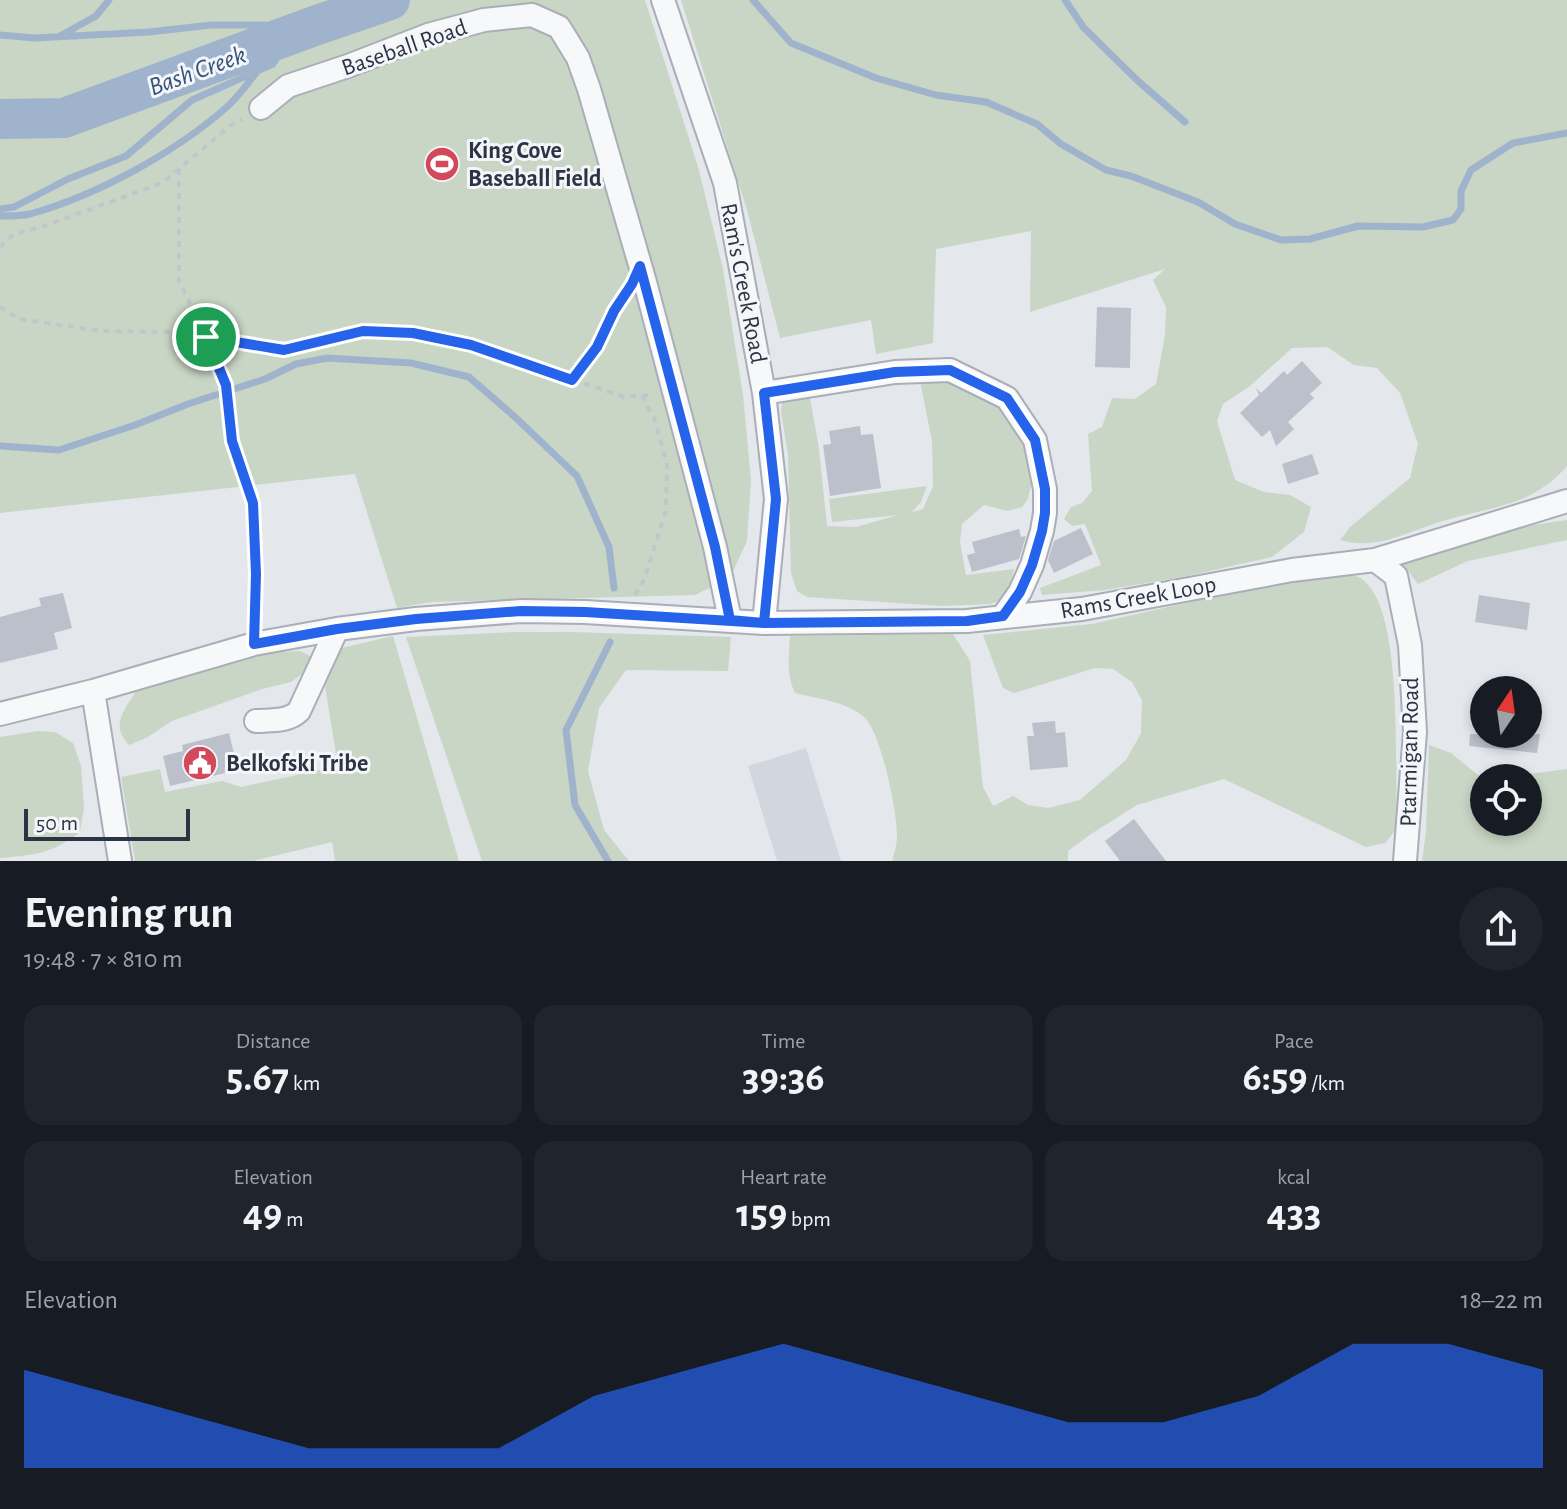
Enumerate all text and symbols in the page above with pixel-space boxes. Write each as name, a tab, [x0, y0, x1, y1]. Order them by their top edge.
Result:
street label: Baseball Road	[339, 15, 470, 81]
water label: Bash Creek	[145, 41, 249, 100]
place label: King Cove Baseball Field	[468, 139, 602, 191]
sports icon: King Cove Baseball Field	[423, 145, 461, 183]
street label: Ram's Creek Road	[716, 201, 770, 365]
pin	[172, 303, 240, 371]
icon: arrive	[184, 315, 228, 359]
street label: Rams Creek Loop	[1058, 572, 1218, 624]
north arrow	[1470, 676, 1542, 748]
map controls	[1470, 676, 1542, 836]
street label: Ptarmigan Road	[1397, 677, 1423, 827]
public building icon: Belkofski Tribe	[181, 744, 219, 782]
place label: Belkofski Tribe	[226, 752, 368, 776]
button: locate	[1470, 764, 1542, 836]
scale bar	[24, 805, 190, 841]
text: 50 m	[36, 812, 78, 834]
button: share	[1459, 887, 1543, 971]
text: Evening run	[24, 892, 233, 936]
text: 19:48 · 7 × 810 m	[24, 946, 182, 972]
text: Distance	[236, 1030, 310, 1052]
text: Time	[762, 1030, 805, 1052]
text: Pace	[1274, 1030, 1314, 1052]
text: 5.67	[226, 1058, 289, 1098]
text: 39:36	[742, 1058, 825, 1098]
text: 6:59	[1242, 1058, 1308, 1098]
text: km	[289, 1072, 320, 1094]
text: /km	[1308, 1072, 1345, 1094]
text: Elevation	[233, 1166, 313, 1188]
text: Heart rate	[740, 1166, 827, 1188]
text: kcal	[1277, 1166, 1311, 1188]
text: 49	[243, 1194, 282, 1234]
text: 159	[736, 1194, 787, 1234]
text: 433	[1267, 1194, 1321, 1234]
text: m	[282, 1208, 304, 1230]
text: bpm	[787, 1208, 831, 1230]
text: Elevation	[24, 1287, 118, 1313]
text: 18–22 m	[1461, 1287, 1543, 1313]

